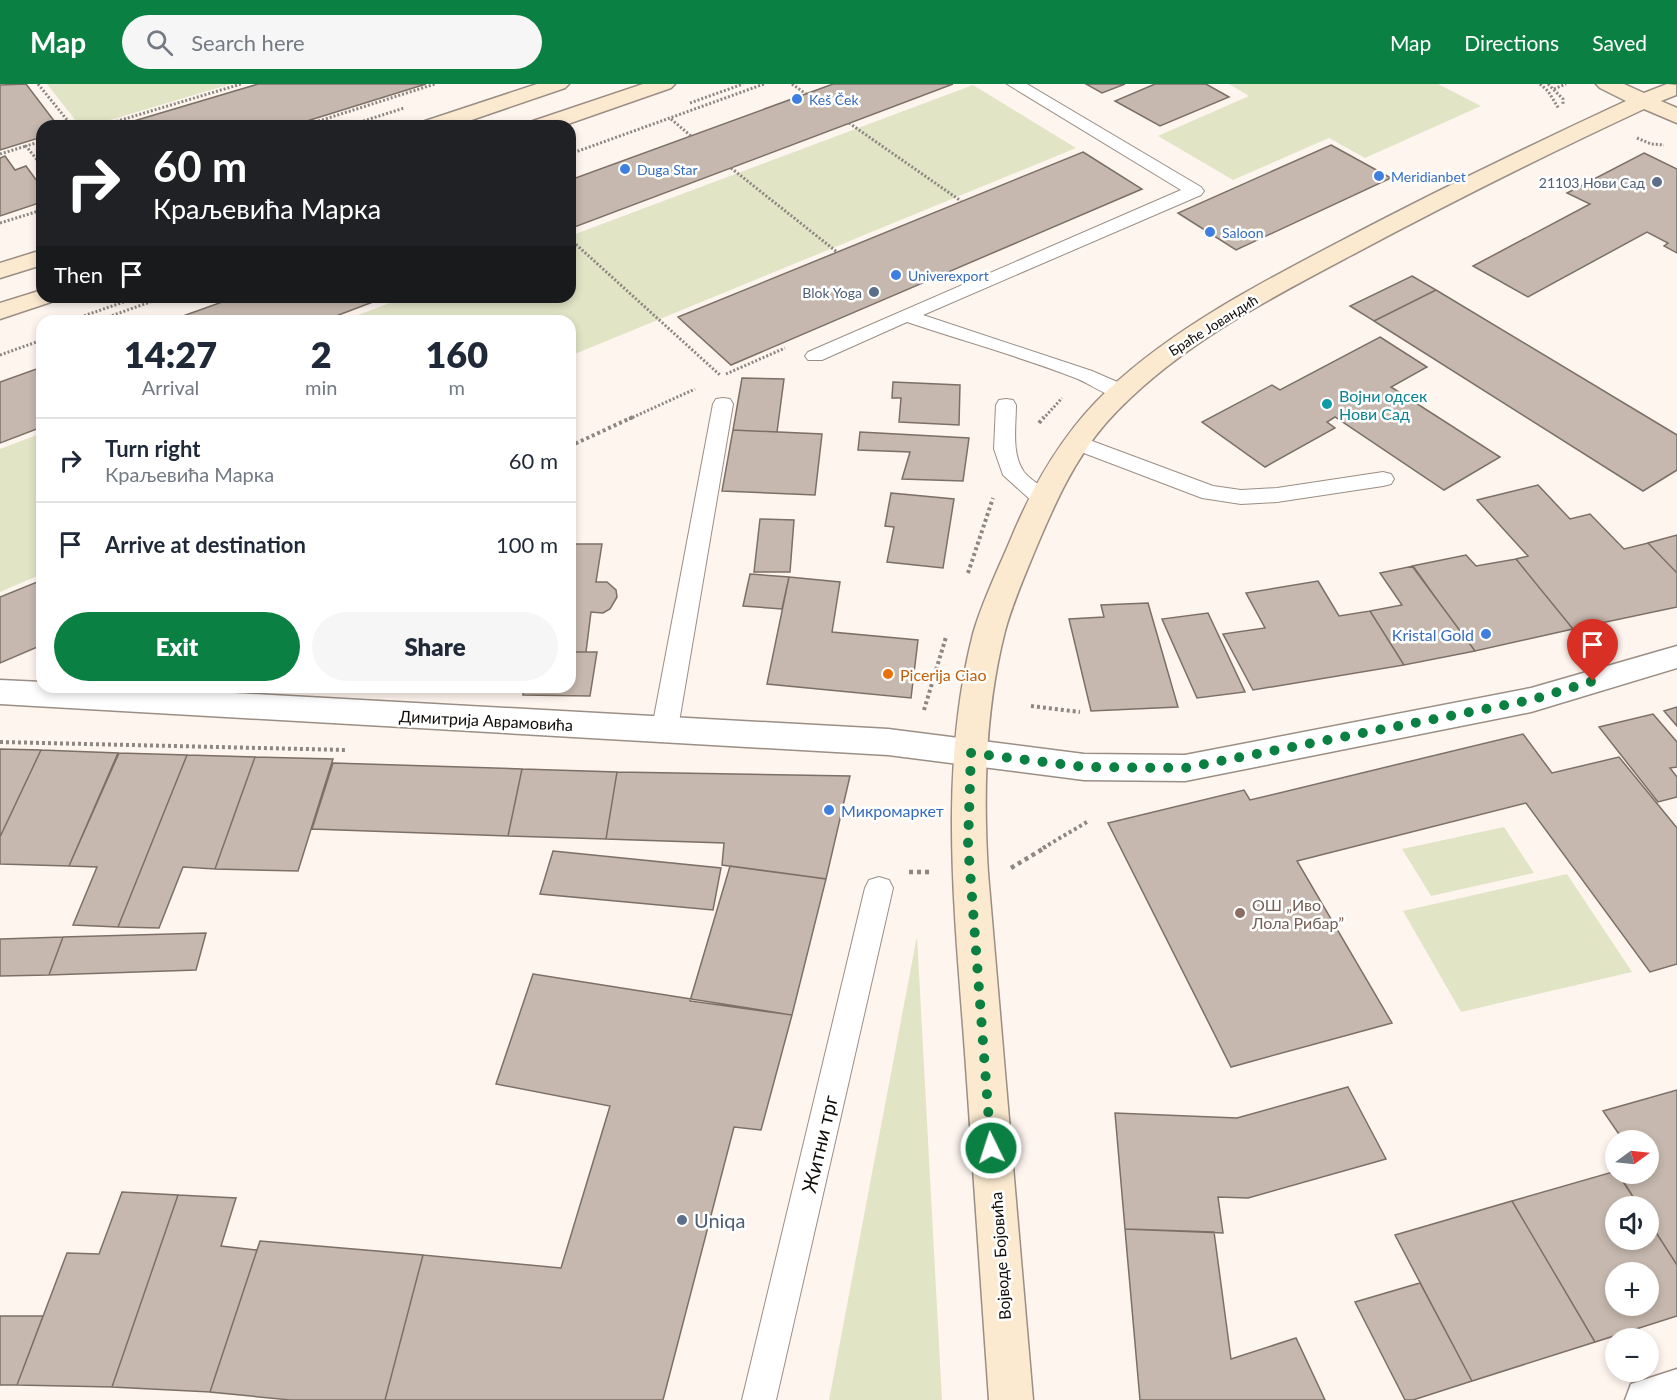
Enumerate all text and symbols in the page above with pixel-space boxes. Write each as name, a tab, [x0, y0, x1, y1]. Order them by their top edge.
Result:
search box	[122, 15, 542, 69]
text: Map	[30, 25, 86, 59]
icon: search	[143, 26, 176, 59]
text: Search here	[191, 29, 305, 56]
text: Map	[1390, 30, 1431, 55]
text: Directions	[1464, 30, 1559, 55]
text: Saved	[1592, 30, 1647, 55]
place label: Keš Ček	[809, 91, 859, 108]
marker: Keš Ček	[790, 92, 804, 106]
text: 60 m	[153, 141, 247, 191]
icon: right	[54, 144, 132, 222]
place label: Duga Star	[637, 161, 698, 178]
marker: Duga Star	[618, 162, 632, 176]
place label: Meridianbet	[1391, 168, 1466, 185]
marker: Meridianbet	[1372, 169, 1386, 183]
place label: 21103 Нови Сад	[1539, 174, 1645, 191]
marker: 21103 Нови Сад	[1650, 175, 1664, 189]
text: Краљевића Марка	[153, 192, 381, 225]
place label: Saloon	[1222, 224, 1263, 241]
marker: Saloon	[1203, 225, 1217, 239]
icon: arrive	[115, 258, 148, 291]
text: Then	[54, 261, 103, 288]
place label: Univerexport	[908, 267, 989, 284]
marker: Univerexport	[889, 268, 903, 282]
place label: Blok Yoga	[802, 284, 862, 301]
marker: Blok Yoga	[867, 285, 881, 299]
street label: Браће Јовандић	[1165, 291, 1261, 359]
text: 14:27	[124, 332, 217, 376]
text: 2	[311, 332, 332, 376]
text: 160	[425, 332, 488, 376]
text: Arrival	[142, 375, 199, 399]
text: min	[305, 375, 337, 399]
text: m	[448, 375, 465, 399]
place label: Војни одсек Нови Сад	[1339, 386, 1428, 423]
marker: Војни одсек Нови Сад	[1320, 397, 1334, 411]
text: Turn right	[105, 435, 200, 462]
icon: right	[54, 444, 87, 477]
text: 60 m	[509, 447, 558, 474]
text: Краљевића Марка	[105, 462, 274, 486]
icon: arrive	[54, 528, 87, 561]
text: Arrive at destination	[105, 531, 306, 558]
text: 100 m	[496, 531, 558, 558]
button: Exit	[54, 612, 300, 681]
button: Share	[312, 612, 558, 681]
pin	[1567, 619, 1618, 681]
place label: Kristal Gold	[1392, 625, 1474, 644]
marker: Kristal Gold	[1479, 627, 1493, 641]
icon: arrive	[1576, 628, 1609, 661]
place label: Picerija Ciao	[900, 665, 986, 684]
marker: Picerija Ciao	[881, 667, 895, 681]
street label: Димитрија Аврамовића	[398, 706, 574, 734]
place label: Микромаркет	[841, 801, 944, 820]
marker: Микромаркет	[822, 803, 836, 817]
place label: ОШ „Иво Лола Рибар”	[1251, 895, 1344, 932]
marker: ОШ „Иво Лола Рибар”	[1233, 906, 1247, 920]
street label: Житни трг	[796, 1093, 842, 1195]
position arrow	[959, 1116, 1023, 1180]
north arrow	[1605, 1130, 1659, 1184]
map controls	[1605, 1130, 1659, 1382]
street label: Војводе Бојовића	[986, 1191, 1014, 1321]
button: sound	[1605, 1196, 1659, 1250]
place label: Uniqa	[694, 1208, 746, 1232]
marker: Uniqa	[675, 1213, 689, 1227]
button: +	[1605, 1262, 1659, 1316]
button: −	[1605, 1328, 1659, 1382]

